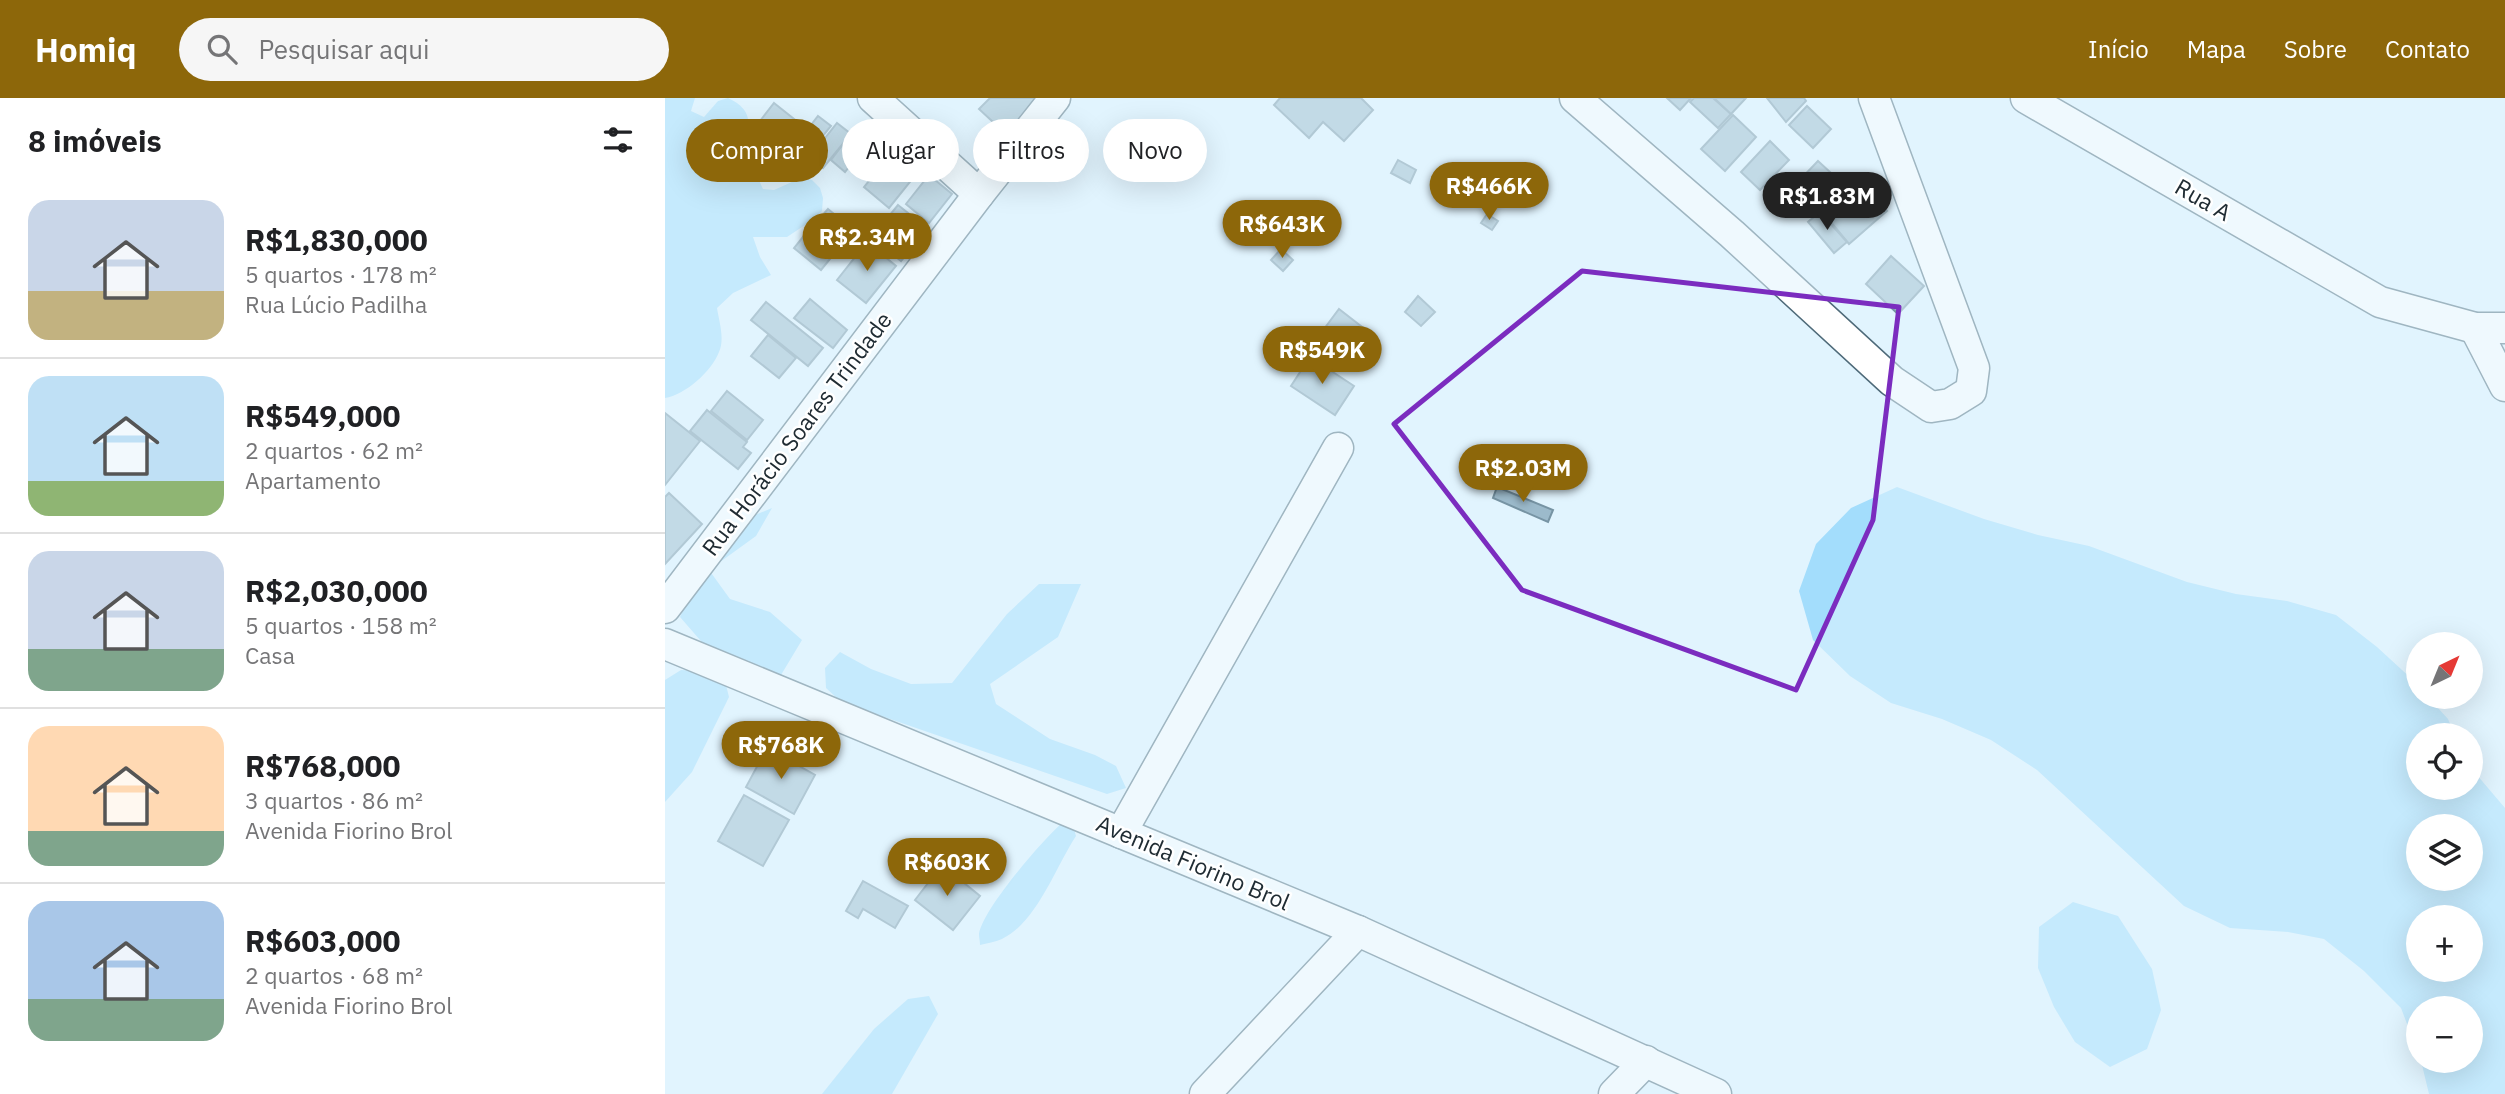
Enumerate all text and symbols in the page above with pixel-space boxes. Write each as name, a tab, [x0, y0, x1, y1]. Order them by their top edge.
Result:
search box	[179, 18, 669, 81]
text: Homiq	[35, 28, 137, 71]
icon: search	[203, 30, 241, 68]
text: Pesquisar aqui	[259, 32, 430, 66]
text: Início	[2088, 33, 2149, 65]
text: Mapa	[2187, 33, 2246, 65]
text: Sobre	[2284, 33, 2347, 65]
text: Contato	[2385, 33, 2470, 65]
chip: Comprar	[686, 119, 828, 182]
chip: Alugar	[842, 119, 959, 182]
chip: Filtros	[973, 119, 1089, 182]
chip: Novo	[1103, 119, 1207, 182]
text: 8 imóveis	[28, 121, 162, 160]
icon: filters	[599, 121, 637, 159]
pin: R$466K	[1432, 162, 1546, 222]
text: R$466K	[1446, 170, 1532, 200]
street label: Rua A	[2170, 171, 2237, 227]
pin: R$1.83M	[1762, 172, 1892, 232]
text: R$1.83M	[1779, 180, 1875, 210]
pin: R$643K	[1225, 200, 1339, 260]
text: R$643K	[1239, 208, 1325, 238]
pin: R$2.34M	[802, 214, 932, 273]
text: R$1,830,000	[245, 220, 428, 259]
text: R$2.34M	[819, 221, 915, 251]
icon: home	[84, 228, 168, 312]
text: 5 quartos · 178 m²	[245, 259, 437, 289]
text: Rua Lúcio Padilha	[245, 289, 427, 319]
street label: Rua Horácio Soares Trindade	[695, 305, 898, 561]
pin: R$549K	[1265, 327, 1379, 386]
text: R$549K	[1279, 334, 1365, 364]
text: R$549,000	[245, 396, 401, 435]
icon: home	[84, 404, 168, 488]
text: 2 quartos · 62 m²	[245, 435, 423, 465]
pin: R$2.03M	[1458, 444, 1588, 504]
text: R$2.03M	[1475, 452, 1571, 482]
text: Apartamento	[245, 465, 381, 495]
text: R$2,030,000	[245, 571, 428, 610]
icon: home	[84, 579, 168, 663]
text: 5 quartos · 158 m²	[245, 610, 437, 640]
north arrow	[2406, 632, 2483, 709]
map controls	[2406, 632, 2483, 1073]
text: Casa	[245, 640, 295, 670]
pin: R$768K	[724, 722, 838, 781]
button: locate	[2406, 723, 2483, 800]
text: R$768K	[738, 729, 824, 759]
text: R$768,000	[245, 746, 401, 785]
icon: home	[84, 754, 168, 838]
text: 3 quartos · 86 m²	[245, 785, 423, 815]
street label: Avenida Fiorino Brol	[1092, 808, 1295, 916]
button: layers	[2406, 814, 2483, 891]
text: Avenida Fiorino Brol	[245, 815, 452, 845]
pin: R$603K	[890, 838, 1004, 898]
text: R$603K	[904, 846, 990, 876]
button: +	[2406, 905, 2483, 982]
text: R$603,000	[245, 921, 401, 960]
icon: home	[84, 929, 168, 1013]
text: 2 quartos · 68 m²	[245, 960, 423, 990]
text: Avenida Fiorino Brol	[245, 990, 452, 1020]
button: −	[2406, 996, 2483, 1073]

